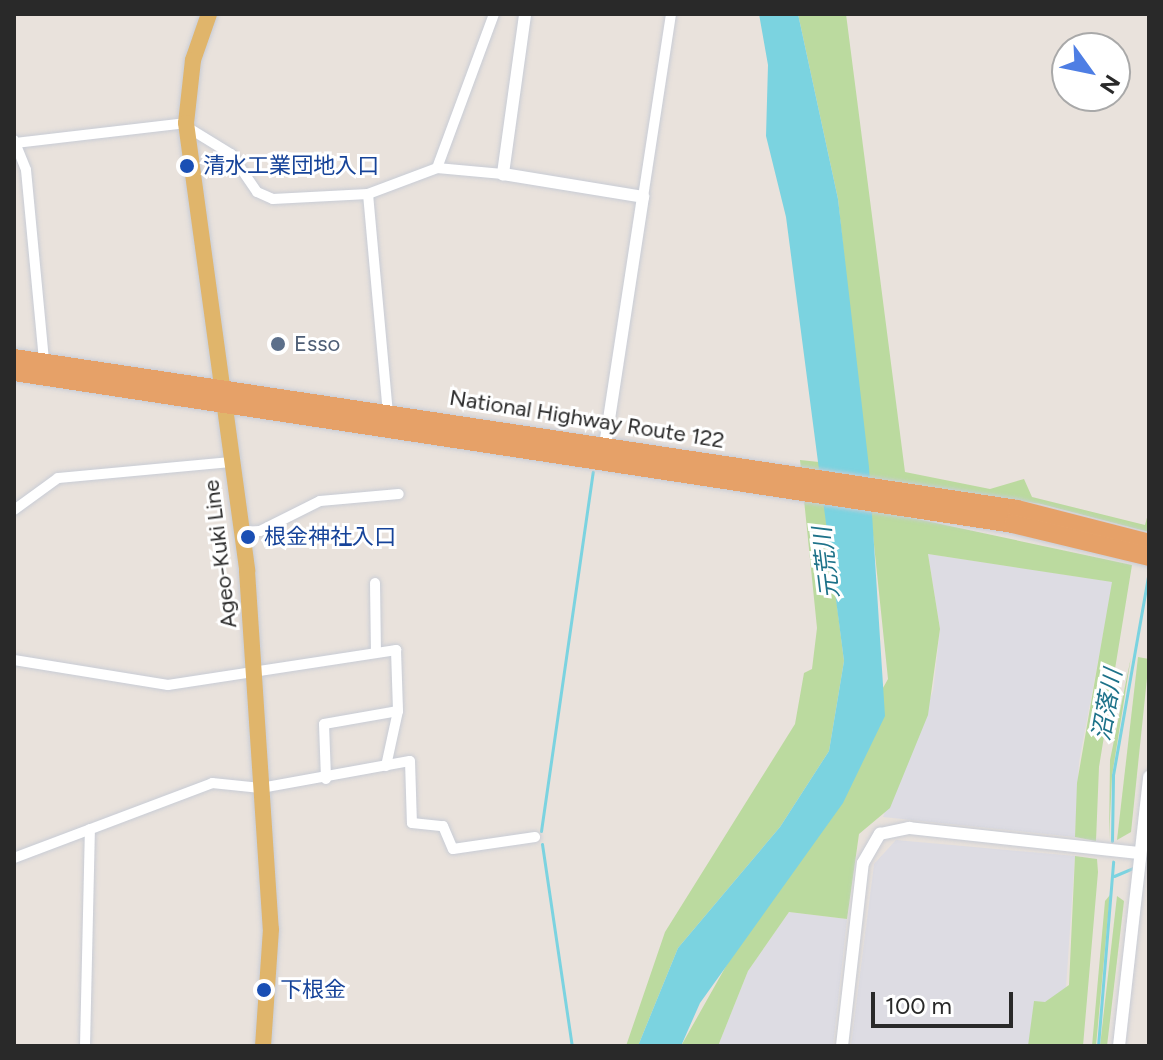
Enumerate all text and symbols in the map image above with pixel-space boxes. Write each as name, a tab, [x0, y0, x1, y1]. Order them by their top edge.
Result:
north arrow	[1051, 32, 1131, 112]
text: N	[1094, 70, 1126, 99]
place label: 清水工業団地入口	[203, 153, 379, 179]
marker: 清水工業団地入口	[178, 157, 196, 175]
place label: Esso	[294, 331, 340, 357]
marker: Esso	[269, 335, 287, 353]
street label: National Highway Route 122	[448, 384, 726, 454]
street label: Ageo-Kuki Line	[198, 478, 242, 630]
place label: 根金神社入口	[264, 524, 396, 550]
water label: 元荒川	[807, 526, 845, 600]
marker: 根金神社入口	[239, 528, 257, 546]
water label: 沼落川	[1087, 667, 1127, 743]
scale bar	[875, 976, 1017, 1026]
place label: 下根金	[280, 977, 346, 1003]
marker: 下根金	[255, 981, 273, 999]
text: 100 m	[885, 991, 952, 1020]

